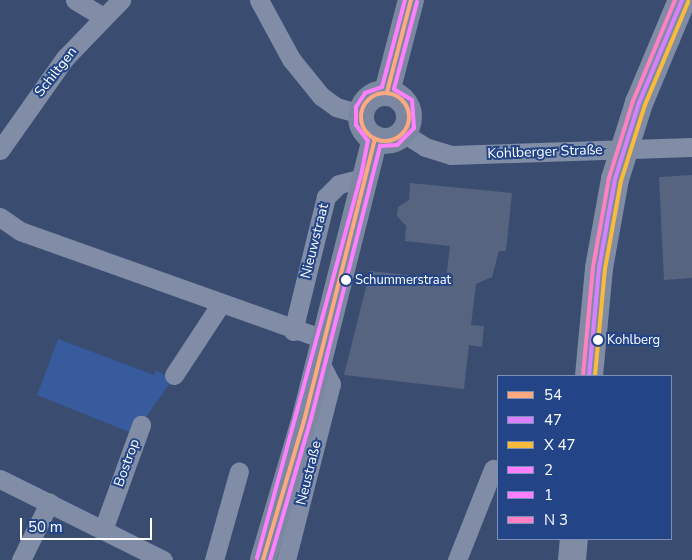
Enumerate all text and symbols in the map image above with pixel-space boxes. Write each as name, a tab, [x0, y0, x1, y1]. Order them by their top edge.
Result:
street label: Schiltgen	[31, 44, 81, 100]
street label: Kohlberger Straße	[487, 142, 603, 162]
street label: Nieuwstraat	[298, 202, 332, 280]
place label: Schummerstraat	[355, 272, 451, 288]
marker: Schummerstraat	[341, 275, 351, 285]
place label: Kohlberg	[607, 332, 660, 348]
marker: Kohlberg	[593, 335, 603, 345]
legend	[497, 375, 672, 540]
text: 54	[544, 385, 562, 405]
text: 47	[544, 410, 562, 430]
text: X 47	[544, 435, 576, 455]
street label: Bostrop	[111, 437, 143, 489]
street label: Neustraße	[293, 439, 325, 507]
text: 2	[544, 460, 553, 480]
text: 1	[544, 485, 553, 505]
scale bar	[22, 508, 155, 540]
text: N 3	[544, 510, 568, 530]
text: 50 m	[28, 517, 63, 537]

